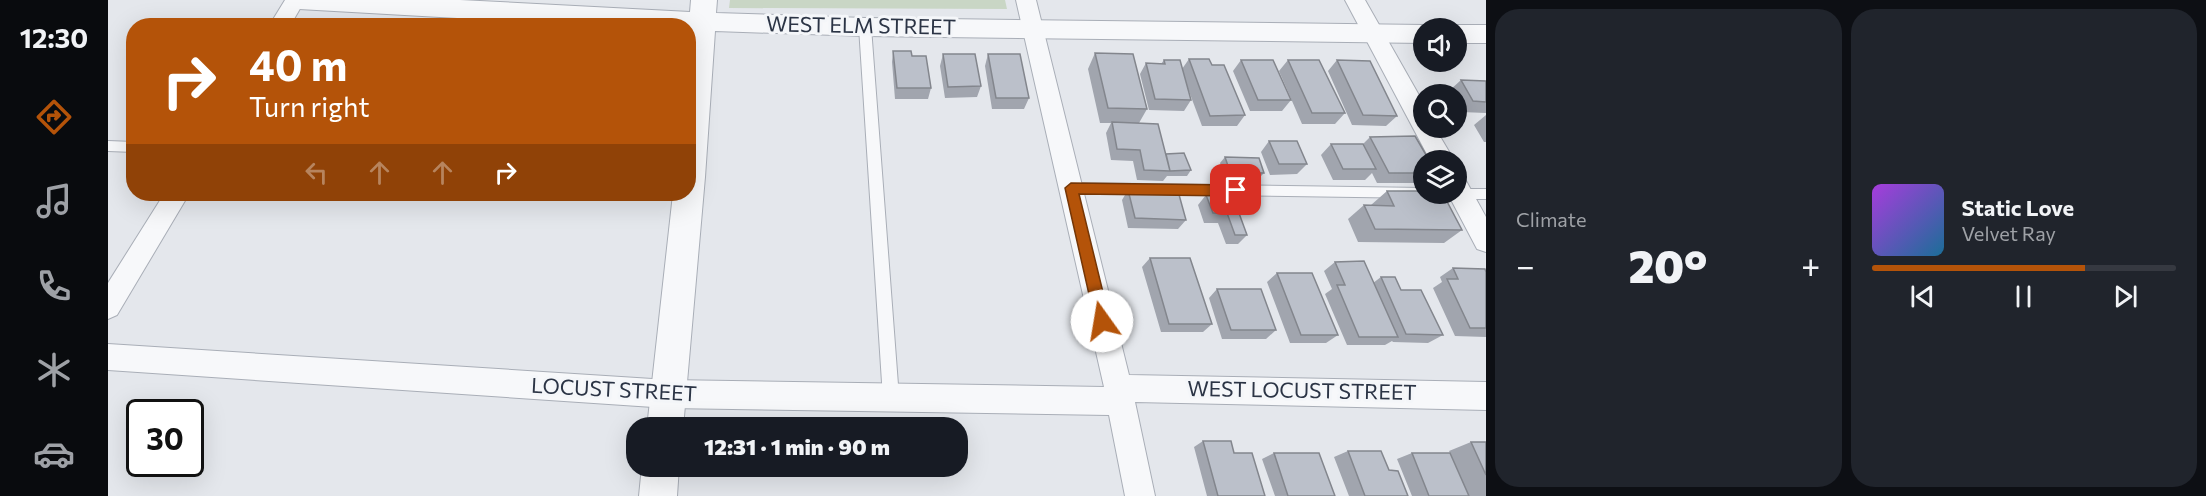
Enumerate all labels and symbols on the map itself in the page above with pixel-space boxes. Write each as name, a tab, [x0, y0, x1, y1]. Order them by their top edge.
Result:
street label: WEST ELM STREET	[766, 10, 956, 39]
pin	[1210, 164, 1261, 215]
position arrow	[1070, 289, 1134, 353]
street label: LOCUST STREET	[531, 372, 698, 405]
street label: WEST LOCUST STREET	[1187, 375, 1417, 404]
speed limit sign: 30	[126, 399, 204, 477]

